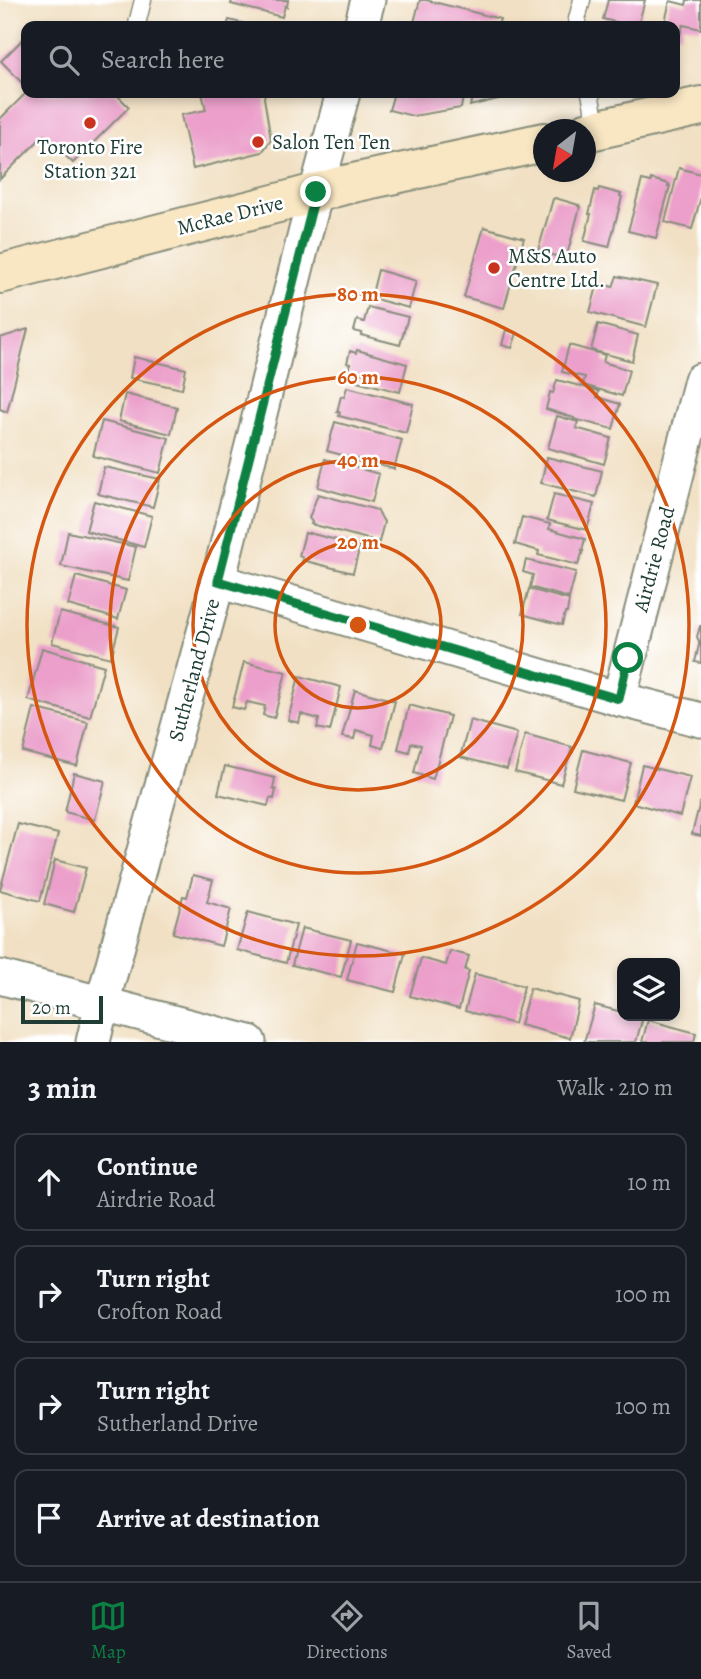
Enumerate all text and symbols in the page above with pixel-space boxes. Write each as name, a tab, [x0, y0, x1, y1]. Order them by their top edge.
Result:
search box	[21, 21, 680, 98]
icon: search	[45, 41, 83, 79]
text: Search here	[101, 42, 225, 77]
marker: Toronto Fire Station 321	[82, 115, 98, 131]
north arrow	[533, 119, 596, 182]
place label: Salon Ten Ten	[272, 128, 390, 156]
place label: Toronto Fire Station 321	[37, 133, 143, 185]
marker: Salon Ten Ten	[250, 134, 266, 150]
route end	[300, 176, 331, 207]
street label: McRae Drive	[174, 188, 286, 242]
place label: M&S Auto Centre Ltd.	[508, 242, 605, 294]
marker: M&S Auto Centre Ltd.	[486, 260, 502, 276]
text: 80 m	[337, 280, 379, 308]
text: 60 m	[337, 363, 379, 391]
text: 40 m	[337, 446, 379, 474]
street label: Airdrie Road	[626, 502, 682, 616]
text: 20 m	[337, 528, 379, 556]
street label: Sutherland Drive	[161, 595, 227, 745]
centre of rings	[346, 613, 370, 637]
route start	[612, 642, 643, 673]
map controls	[617, 958, 680, 1021]
button: layers	[617, 958, 680, 1021]
scale bar	[21, 993, 103, 1025]
text: 20 m	[32, 995, 71, 1021]
text: 3 min	[28, 1068, 97, 1108]
text: Walk · 210 m	[557, 1072, 673, 1103]
text: Continue	[97, 1149, 198, 1184]
icon: ahead	[30, 1163, 68, 1201]
text: 10 m	[627, 1167, 671, 1198]
text: Airdrie Road	[97, 1184, 215, 1215]
text: Turn right	[97, 1261, 210, 1296]
icon: right	[30, 1275, 68, 1313]
text: 100 m	[615, 1279, 671, 1310]
text: Crofton Road	[97, 1296, 222, 1327]
text: Turn right	[97, 1373, 210, 1408]
icon: right	[30, 1387, 68, 1425]
text: 100 m	[615, 1391, 671, 1422]
text: Sutherland Drive	[97, 1408, 258, 1439]
icon: arrive	[30, 1499, 68, 1537]
text: Arrive at destination	[97, 1501, 320, 1536]
tab: Map	[89, 1597, 127, 1665]
tab: Directions	[306, 1597, 388, 1665]
tab: Saved	[567, 1597, 612, 1665]

